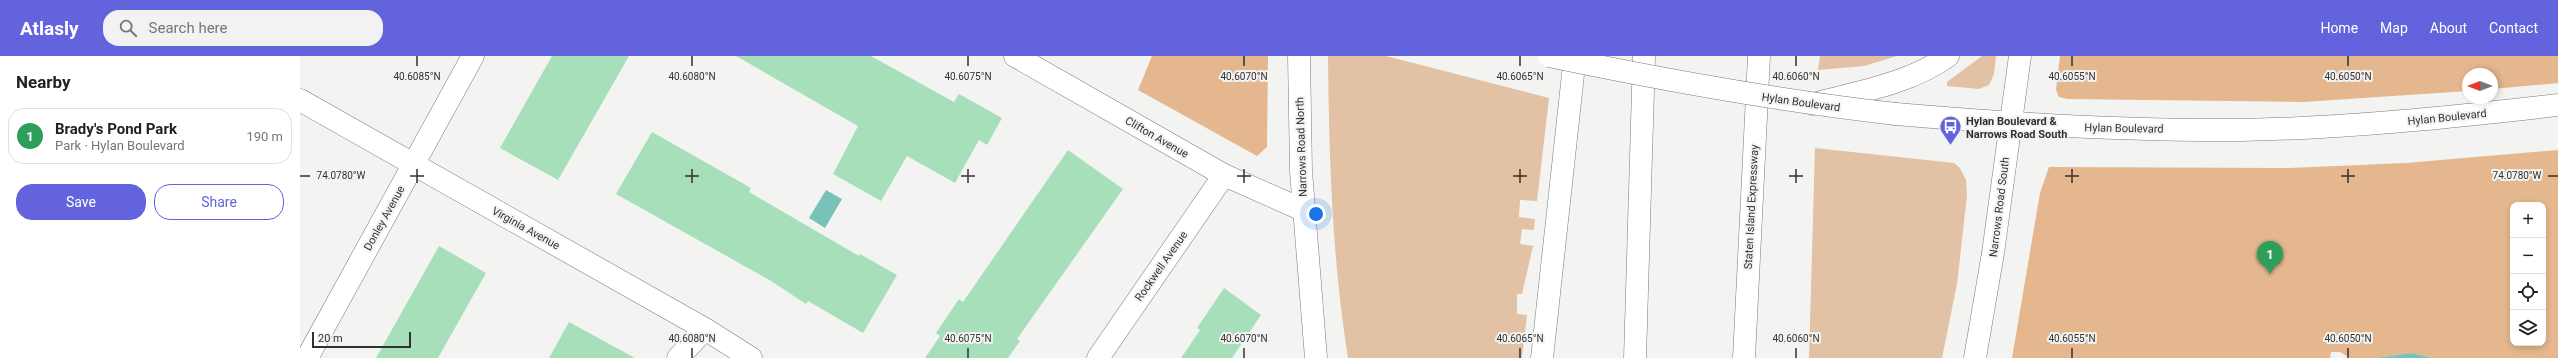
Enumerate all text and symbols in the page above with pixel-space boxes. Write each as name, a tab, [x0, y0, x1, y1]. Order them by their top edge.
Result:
search box	[103, 10, 383, 46]
text: Atlasly	[20, 17, 79, 40]
icon: search	[117, 17, 139, 39]
text: Search here	[149, 19, 228, 37]
text: Home	[2320, 20, 2358, 36]
text: Map	[2380, 20, 2408, 36]
text: About	[2430, 20, 2467, 36]
text: Contact	[2489, 20, 2538, 36]
north arrow	[2462, 68, 2498, 104]
text: 40.6085°N	[393, 71, 441, 82]
text: 40.6080°N	[668, 71, 716, 82]
text: 40.6075°N	[944, 71, 992, 82]
text: 40.6070°N	[1220, 71, 1268, 82]
text: 40.6065°N	[1496, 71, 1544, 82]
text: 40.6060°N	[1772, 71, 1820, 82]
text: 40.6055°N	[2048, 71, 2096, 82]
text: 40.6050°N	[2324, 71, 2372, 82]
text: Nearby	[16, 72, 71, 92]
street label: Hylan Boulevard	[1761, 91, 1841, 114]
street label: Narrows Road North	[1293, 97, 1310, 197]
street label: Hylan Boulevard	[2407, 107, 2487, 128]
street label: Clifton Avenue	[1123, 114, 1191, 161]
bus stop icon: Hylan Boulevard & Narrows Road South	[1937, 114, 1963, 147]
place label: Hylan Boulevard & Narrows Road South	[1966, 115, 2067, 141]
text: Brady's Pond Park	[55, 120, 177, 138]
street label: Hylan Boulevard	[2084, 121, 2164, 136]
text: 1	[26, 129, 34, 144]
text: 190 m	[246, 129, 283, 144]
text: Park · Hylan Boulevard	[55, 138, 185, 153]
street label: Staten Island Expressway	[1742, 144, 1761, 270]
street label: Narrows Road South	[1987, 156, 2012, 258]
text: 74.0780°W	[317, 170, 366, 181]
text: 74.0780°W	[2493, 170, 2542, 181]
button: Save	[16, 184, 146, 220]
button: Share	[154, 184, 284, 220]
street label: Donley Avenue	[361, 184, 408, 253]
map controls	[2510, 202, 2546, 346]
button: +	[2510, 202, 2546, 238]
street label: Virginia Avenue	[490, 204, 562, 253]
your location	[1306, 204, 1326, 224]
street label: Rockwell Avenue	[1132, 229, 1190, 304]
button: −	[2510, 238, 2546, 274]
pin: 1	[2257, 241, 2283, 274]
button: locate	[2510, 274, 2546, 310]
button: layers	[2510, 310, 2546, 346]
scale bar	[312, 330, 411, 349]
text: 20 m	[318, 332, 343, 345]
text: 40.6080°N	[668, 333, 716, 344]
text: 40.6075°N	[944, 333, 992, 344]
text: 40.6070°N	[1220, 333, 1268, 344]
text: 40.6065°N	[1496, 333, 1544, 344]
text: 40.6060°N	[1772, 333, 1820, 344]
text: 40.6055°N	[2048, 333, 2096, 344]
text: 40.6050°N	[2324, 333, 2372, 344]

